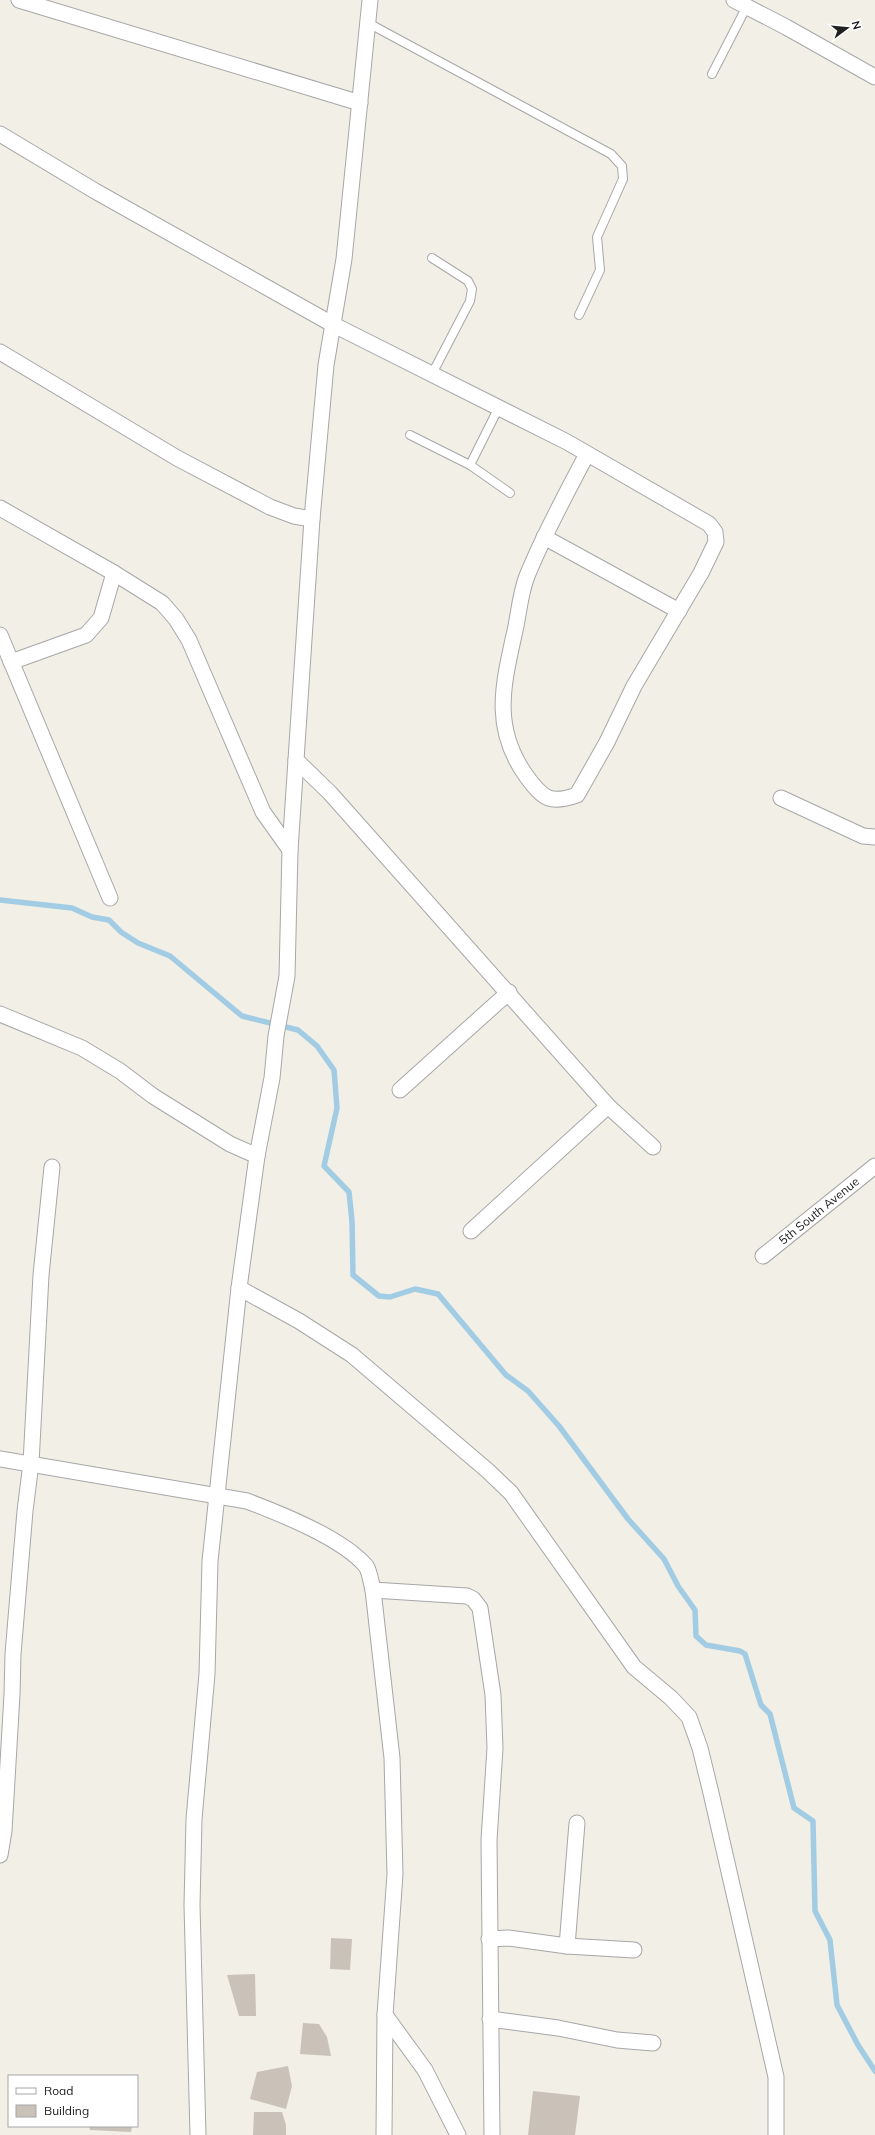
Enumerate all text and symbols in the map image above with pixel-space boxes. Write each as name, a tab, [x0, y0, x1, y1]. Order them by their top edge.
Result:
north arrow	[827, 8, 867, 48]
text: N	[849, 19, 864, 31]
street label: 5th South Avenue	[776, 1174, 862, 1248]
legend	[8, 2075, 138, 2127]
text: Road	[44, 2083, 73, 2098]
text: Building	[44, 2103, 89, 2118]

